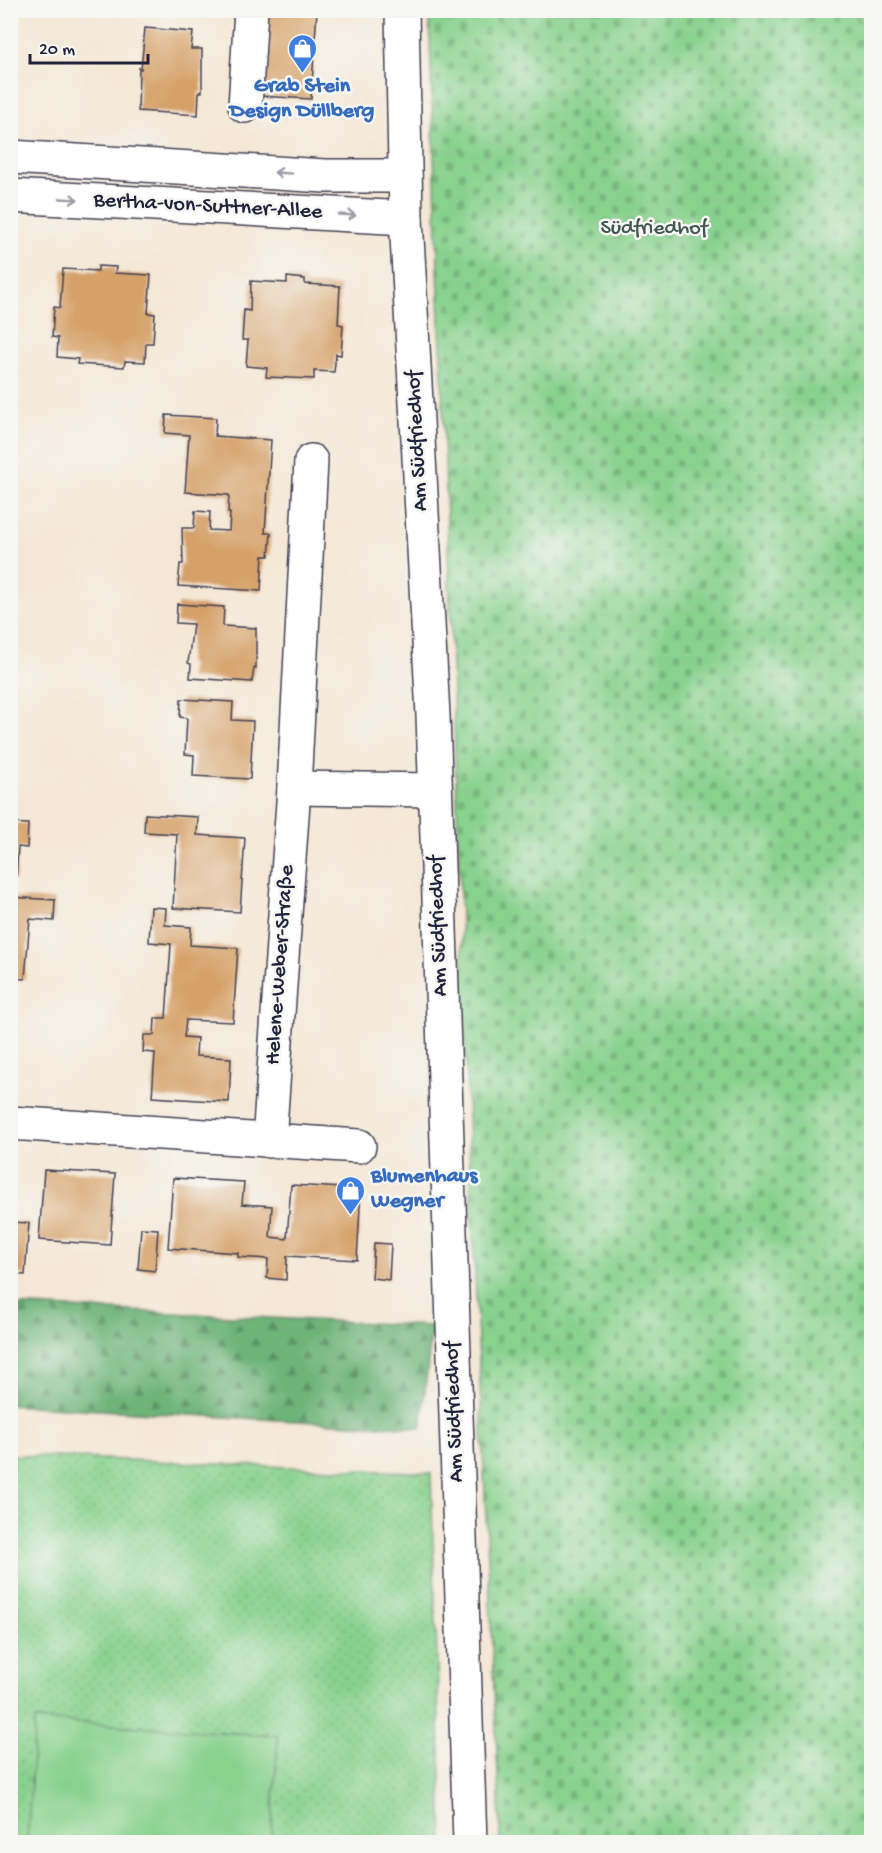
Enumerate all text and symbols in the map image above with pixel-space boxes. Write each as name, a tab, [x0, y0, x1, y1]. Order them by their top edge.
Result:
scale bar	[30, 27, 148, 65]
shop icon: Grab Stein Design Düllberg	[286, 32, 318, 74]
text: 20 m	[39, 40, 75, 61]
place label: Grab Stein Design Düllberg	[228, 74, 375, 125]
one-way arrow	[274, 167, 294, 178]
street label: Bertha-von-Suttner-Allee	[92, 188, 324, 226]
one-way arrow	[58, 193, 78, 204]
one-way arrow	[337, 209, 357, 220]
park label: Südfriedhof	[601, 216, 710, 242]
street label: Am Südfriedhof	[401, 368, 435, 512]
street label: Am Südfriedhof	[423, 853, 454, 997]
street label: Helene-Weber-Straße	[261, 863, 301, 1066]
place label: Blumenhaus Wegner	[370, 1164, 479, 1215]
shop icon: Blumenhaus Wegner	[334, 1174, 366, 1216]
street label: Am Südfriedhof	[439, 1339, 470, 1483]

